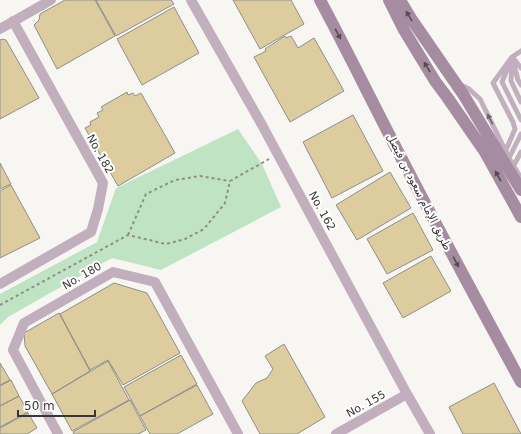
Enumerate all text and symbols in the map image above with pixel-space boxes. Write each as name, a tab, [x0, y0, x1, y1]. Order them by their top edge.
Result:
one-way arrow	[406, 10, 413, 22]
one-way arrow	[335, 28, 342, 40]
one-way arrow	[423, 61, 430, 73]
one-way arrow	[487, 113, 493, 124]
street label: طريق الإمام سعود بن فيصل	[383, 131, 454, 253]
street label: No. 182	[84, 132, 116, 176]
one-way arrow	[494, 170, 501, 182]
street label: No. 162	[306, 189, 338, 233]
one-way arrow	[453, 256, 459, 268]
street label: No. 180	[60, 260, 104, 292]
street label: No. 155	[344, 388, 388, 420]
scale bar	[18, 392, 95, 418]
text: 50 m	[24, 399, 55, 413]

